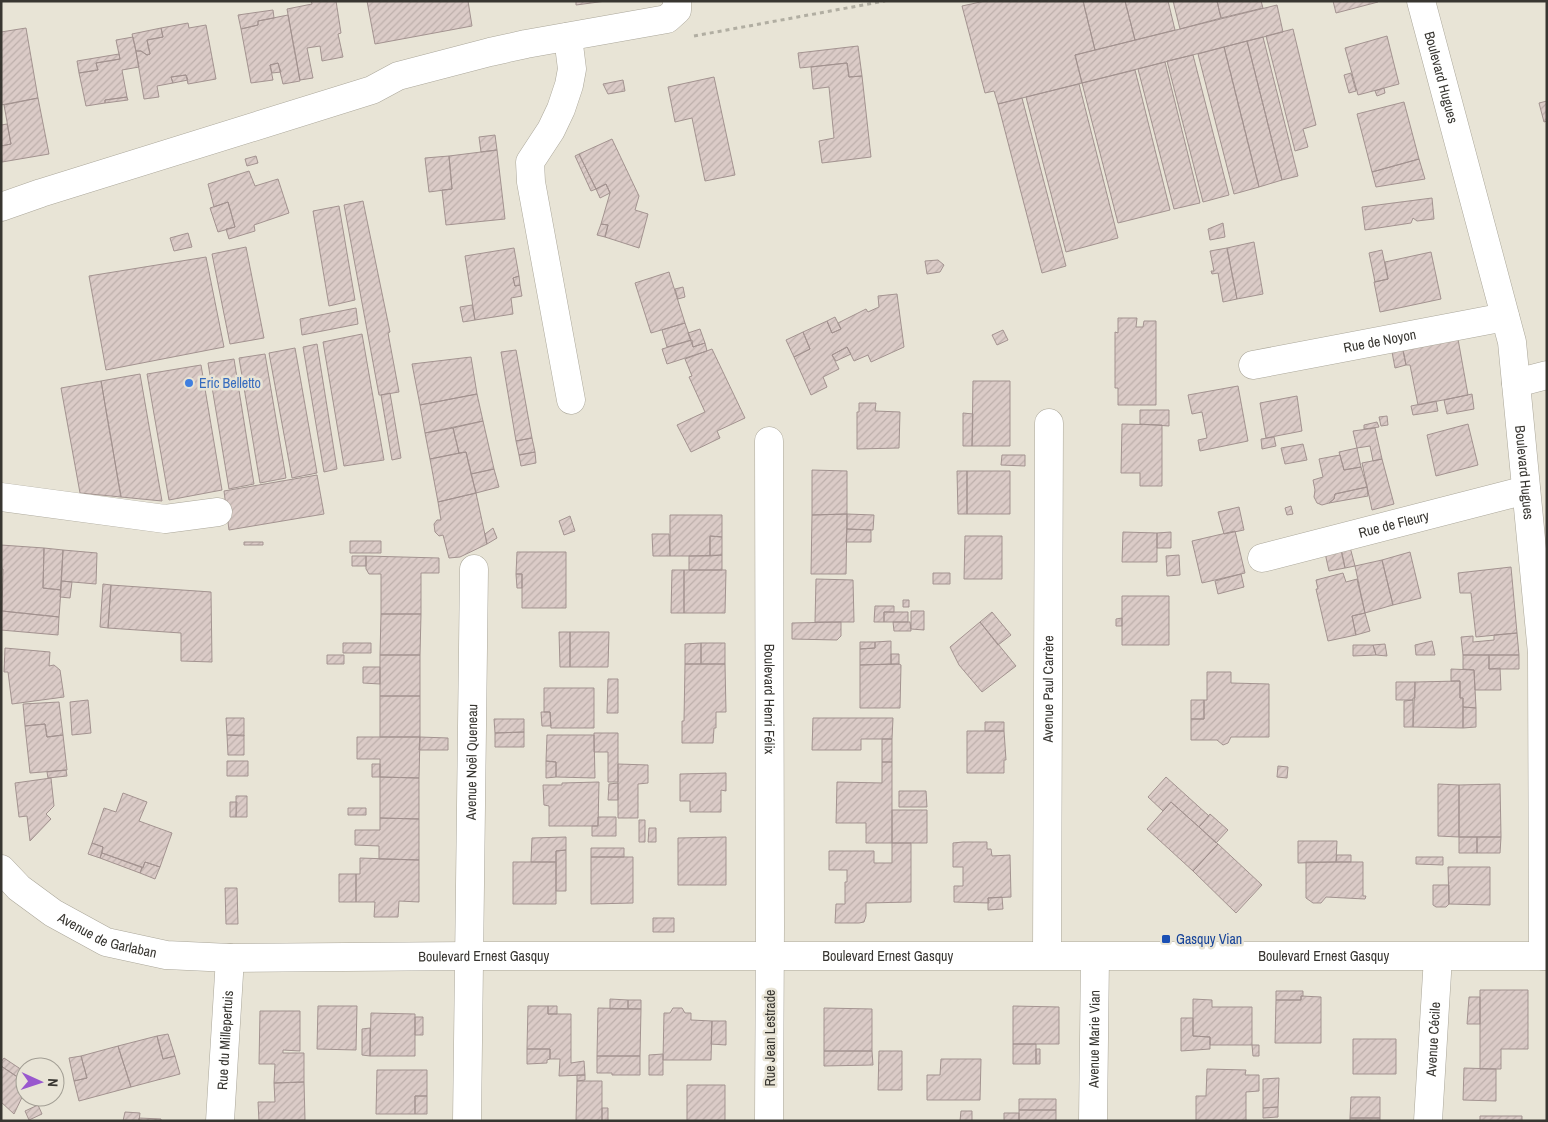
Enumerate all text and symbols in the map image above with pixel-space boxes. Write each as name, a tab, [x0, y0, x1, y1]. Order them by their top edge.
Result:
street label: Boulevard Hugues	[1420, 29, 1462, 126]
street label: Rue de Noyon	[1342, 325, 1417, 357]
place label: Eric Belletto	[199, 374, 261, 392]
marker: Eric Belletto	[183, 377, 195, 389]
street label: Boulevard Hugues	[1511, 425, 1538, 521]
street label: Rue de Fleury	[1356, 506, 1431, 542]
street label: Avenue Paul Carrère	[1039, 635, 1057, 744]
street label: Boulevard Henri Félix	[760, 644, 779, 755]
street label: Avenue Noël Queneau	[462, 704, 481, 821]
street label: Avenue de Garlaban	[54, 908, 159, 962]
place label: Gasquy Vian	[1176, 930, 1242, 948]
marker: Gasquy Vian	[1160, 933, 1172, 945]
street label: Boulevard Ernest Gasquy	[418, 947, 549, 965]
street label: Boulevard Ernest Gasquy	[822, 947, 953, 965]
street label: Boulevard Ernest Gasquy	[1258, 947, 1389, 965]
street label: Rue Jean Lestrade	[761, 989, 779, 1087]
street label: Rue du Millepertuis	[213, 990, 237, 1090]
street label: Avenue Marie Vian	[1084, 990, 1104, 1089]
street label: Avenue Cécile	[1422, 1001, 1444, 1078]
north arrow	[15, 1057, 65, 1107]
text: N	[44, 1078, 62, 1087]

